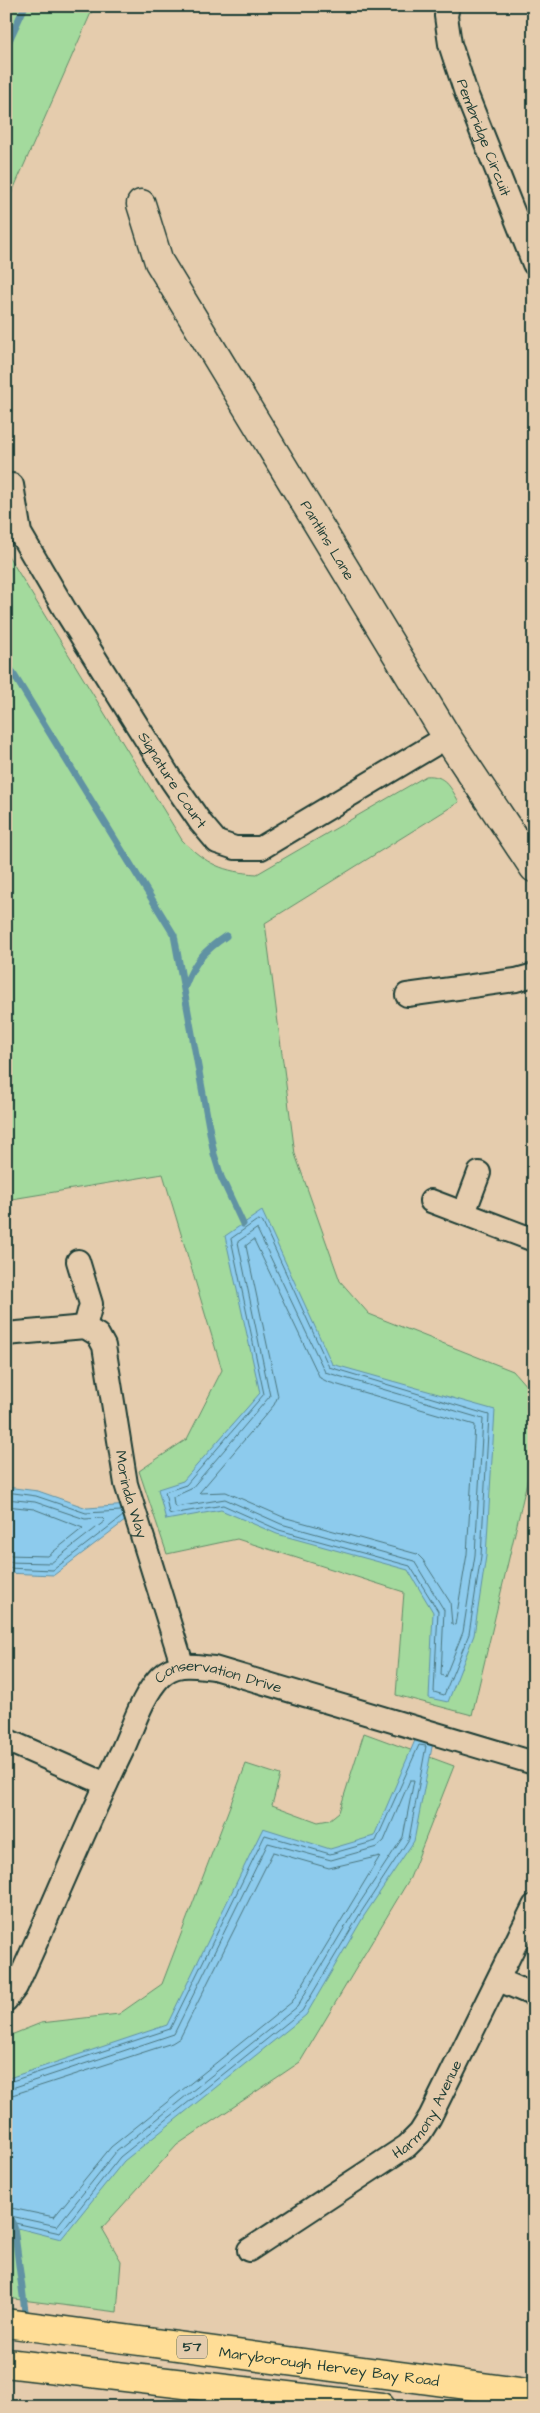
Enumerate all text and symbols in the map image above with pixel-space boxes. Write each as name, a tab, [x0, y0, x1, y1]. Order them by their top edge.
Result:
street label: Pembridge Circuit	[452, 76, 517, 199]
street label: Pantlins Lane	[295, 496, 360, 584]
street label: Signature Court	[133, 727, 212, 833]
street label: Morinda Way	[110, 1449, 153, 1541]
street label: Conservation Drive	[149, 1655, 284, 1698]
street label: Harmony Avenue	[388, 2056, 467, 2164]
road number: 57	[177, 2336, 207, 2358]
street label: Maryborough Hervey Bay Road	[218, 2341, 441, 2392]

